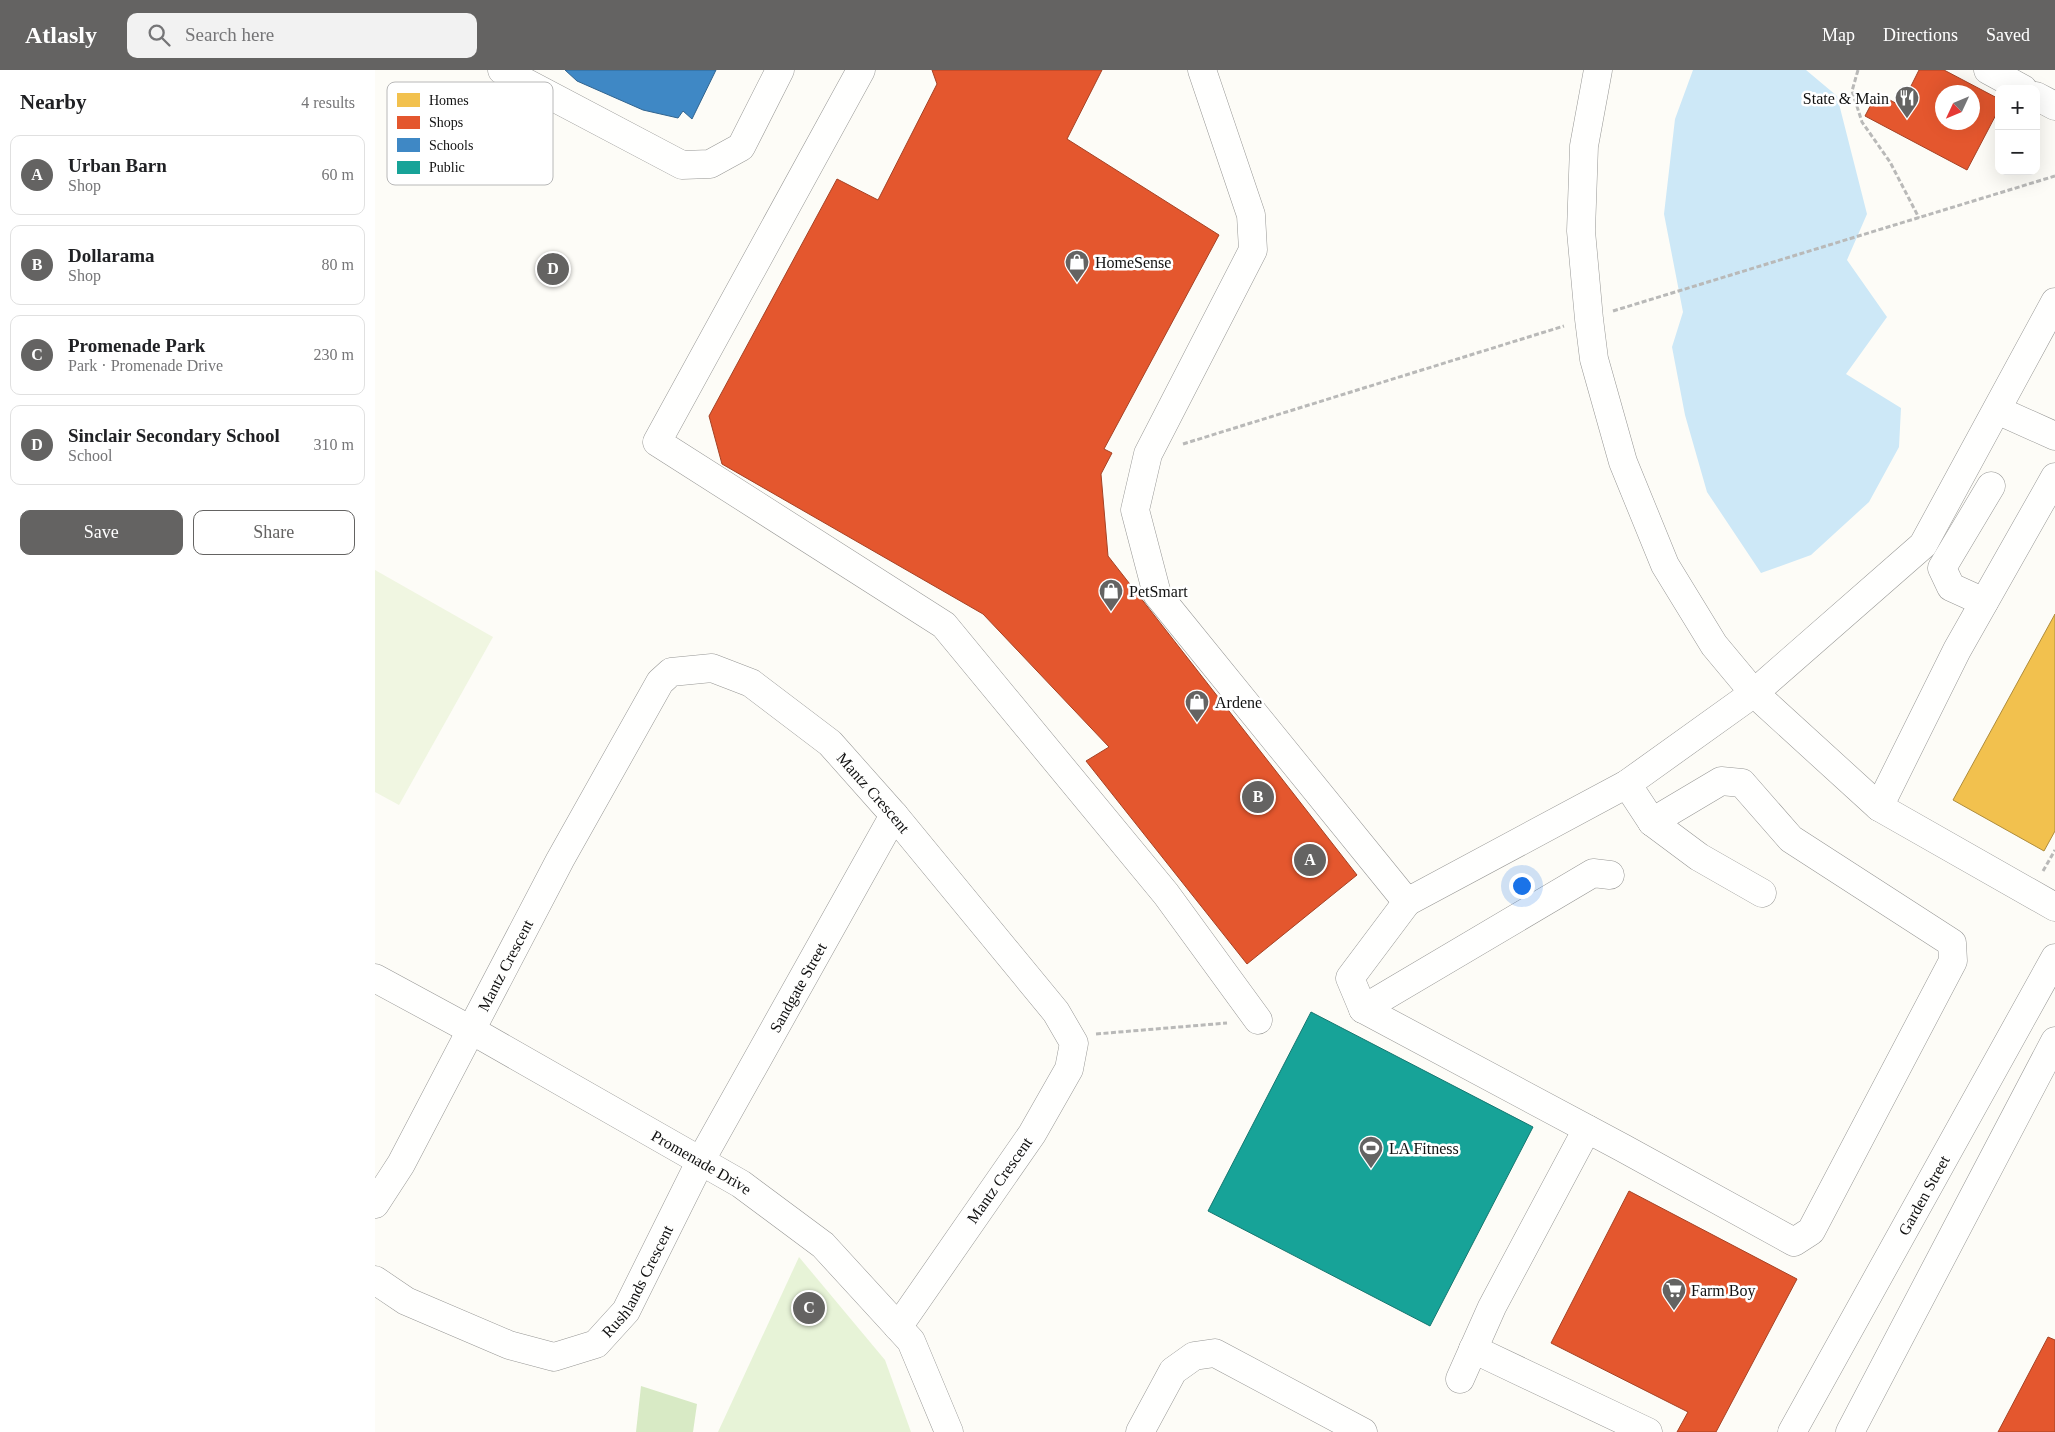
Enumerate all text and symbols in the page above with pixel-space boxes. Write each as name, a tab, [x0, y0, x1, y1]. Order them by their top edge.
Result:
search box	[127, 13, 477, 58]
icon: search	[145, 21, 173, 49]
text: Atlasly	[25, 22, 97, 48]
text: Search here	[185, 24, 274, 45]
text: Map	[1822, 25, 1855, 45]
text: Directions	[1883, 25, 1958, 45]
text: Saved	[1986, 25, 2030, 45]
legend	[387, 82, 553, 185]
restaurant icon: State & Main	[1894, 85, 1920, 119]
north arrow	[1935, 85, 1980, 130]
map controls	[1995, 85, 2040, 175]
button: +	[1995, 85, 2040, 130]
text: Nearby	[20, 90, 87, 114]
place label: State & Main	[1803, 90, 1889, 107]
text: Homes	[429, 93, 469, 108]
text: 4 results	[301, 94, 355, 111]
text: Shops	[429, 115, 463, 130]
button: −	[1995, 130, 2040, 175]
text: Schools	[429, 138, 473, 153]
text: Urban Barn	[68, 155, 167, 176]
text: Public	[429, 160, 465, 175]
text: A	[31, 166, 43, 183]
text: 60 m	[322, 166, 354, 183]
text: Shop	[68, 177, 101, 194]
text: Dollarama	[68, 245, 155, 266]
shop icon: HomeSense	[1064, 249, 1090, 283]
pin: D	[537, 250, 569, 288]
place label: HomeSense	[1095, 254, 1171, 271]
text: B	[32, 256, 42, 273]
text: 80 m	[322, 256, 354, 273]
text: Shop	[68, 267, 101, 284]
text: Promenade Park	[68, 335, 205, 356]
text: C	[31, 346, 43, 363]
text: 230 m	[314, 346, 354, 363]
text: Park · Promenade Drive	[68, 357, 223, 374]
text: Sinclair Secondary School	[68, 425, 280, 446]
text: D	[31, 436, 43, 453]
text: 310 m	[314, 436, 354, 453]
text: School	[68, 447, 112, 464]
button: Save	[20, 510, 183, 555]
button: Share	[193, 510, 355, 555]
shop icon: PetSmart	[1098, 578, 1124, 612]
place label: PetSmart	[1129, 583, 1188, 600]
shop icon: Ardene	[1184, 689, 1210, 723]
place label: Ardene	[1215, 694, 1262, 711]
street label: Mantz Crescent	[834, 749, 913, 837]
pin: B	[1242, 778, 1274, 816]
pin: A	[1294, 841, 1326, 879]
your location	[1509, 873, 1535, 899]
street label: Mantz Crescent	[474, 916, 537, 1014]
street label: Sandgate Street	[766, 939, 830, 1035]
street label: Promenade Drive	[649, 1127, 755, 1198]
street label: Mantz Crescent	[964, 1134, 1036, 1226]
sports icon: LA Fitness	[1358, 1135, 1384, 1169]
place label: LA Fitness	[1389, 1140, 1459, 1157]
street label: Garden Street	[1895, 1152, 1953, 1238]
street label: Rushlands Crescent	[599, 1222, 676, 1341]
supermarket icon: Farm Boy	[1661, 1277, 1687, 1311]
place label: Farm Boy	[1691, 1282, 1755, 1300]
pin: C	[793, 1289, 825, 1327]

